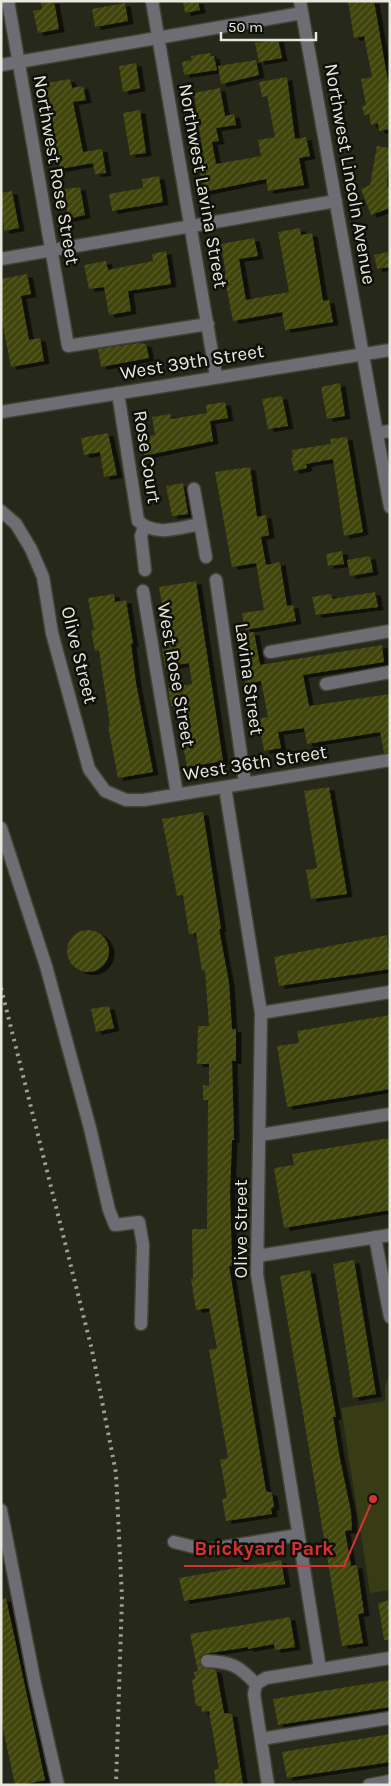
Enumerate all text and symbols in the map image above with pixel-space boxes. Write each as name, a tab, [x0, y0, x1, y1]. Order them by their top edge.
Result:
scale bar	[221, 10, 316, 42]
text: 50 m	[228, 18, 263, 36]
street label: Northwest Lincoln Avenue	[320, 62, 380, 286]
street label: Northwest Rose Street	[28, 73, 84, 267]
street label: Northwest Lavina Street	[174, 82, 232, 290]
street label: West 39th Street	[119, 340, 265, 384]
street label: Rose Court	[129, 409, 165, 505]
street label: West Rose Street	[152, 601, 200, 749]
street label: Olive Street	[56, 604, 102, 706]
street label: Lavina Street	[230, 621, 268, 737]
street label: West 36th Street	[182, 741, 328, 785]
street label: Olive Street	[230, 1179, 252, 1279]
callout: Brickyard Park	[184, 1531, 344, 1566]
text: Brickyard Park	[194, 1537, 334, 1560]

